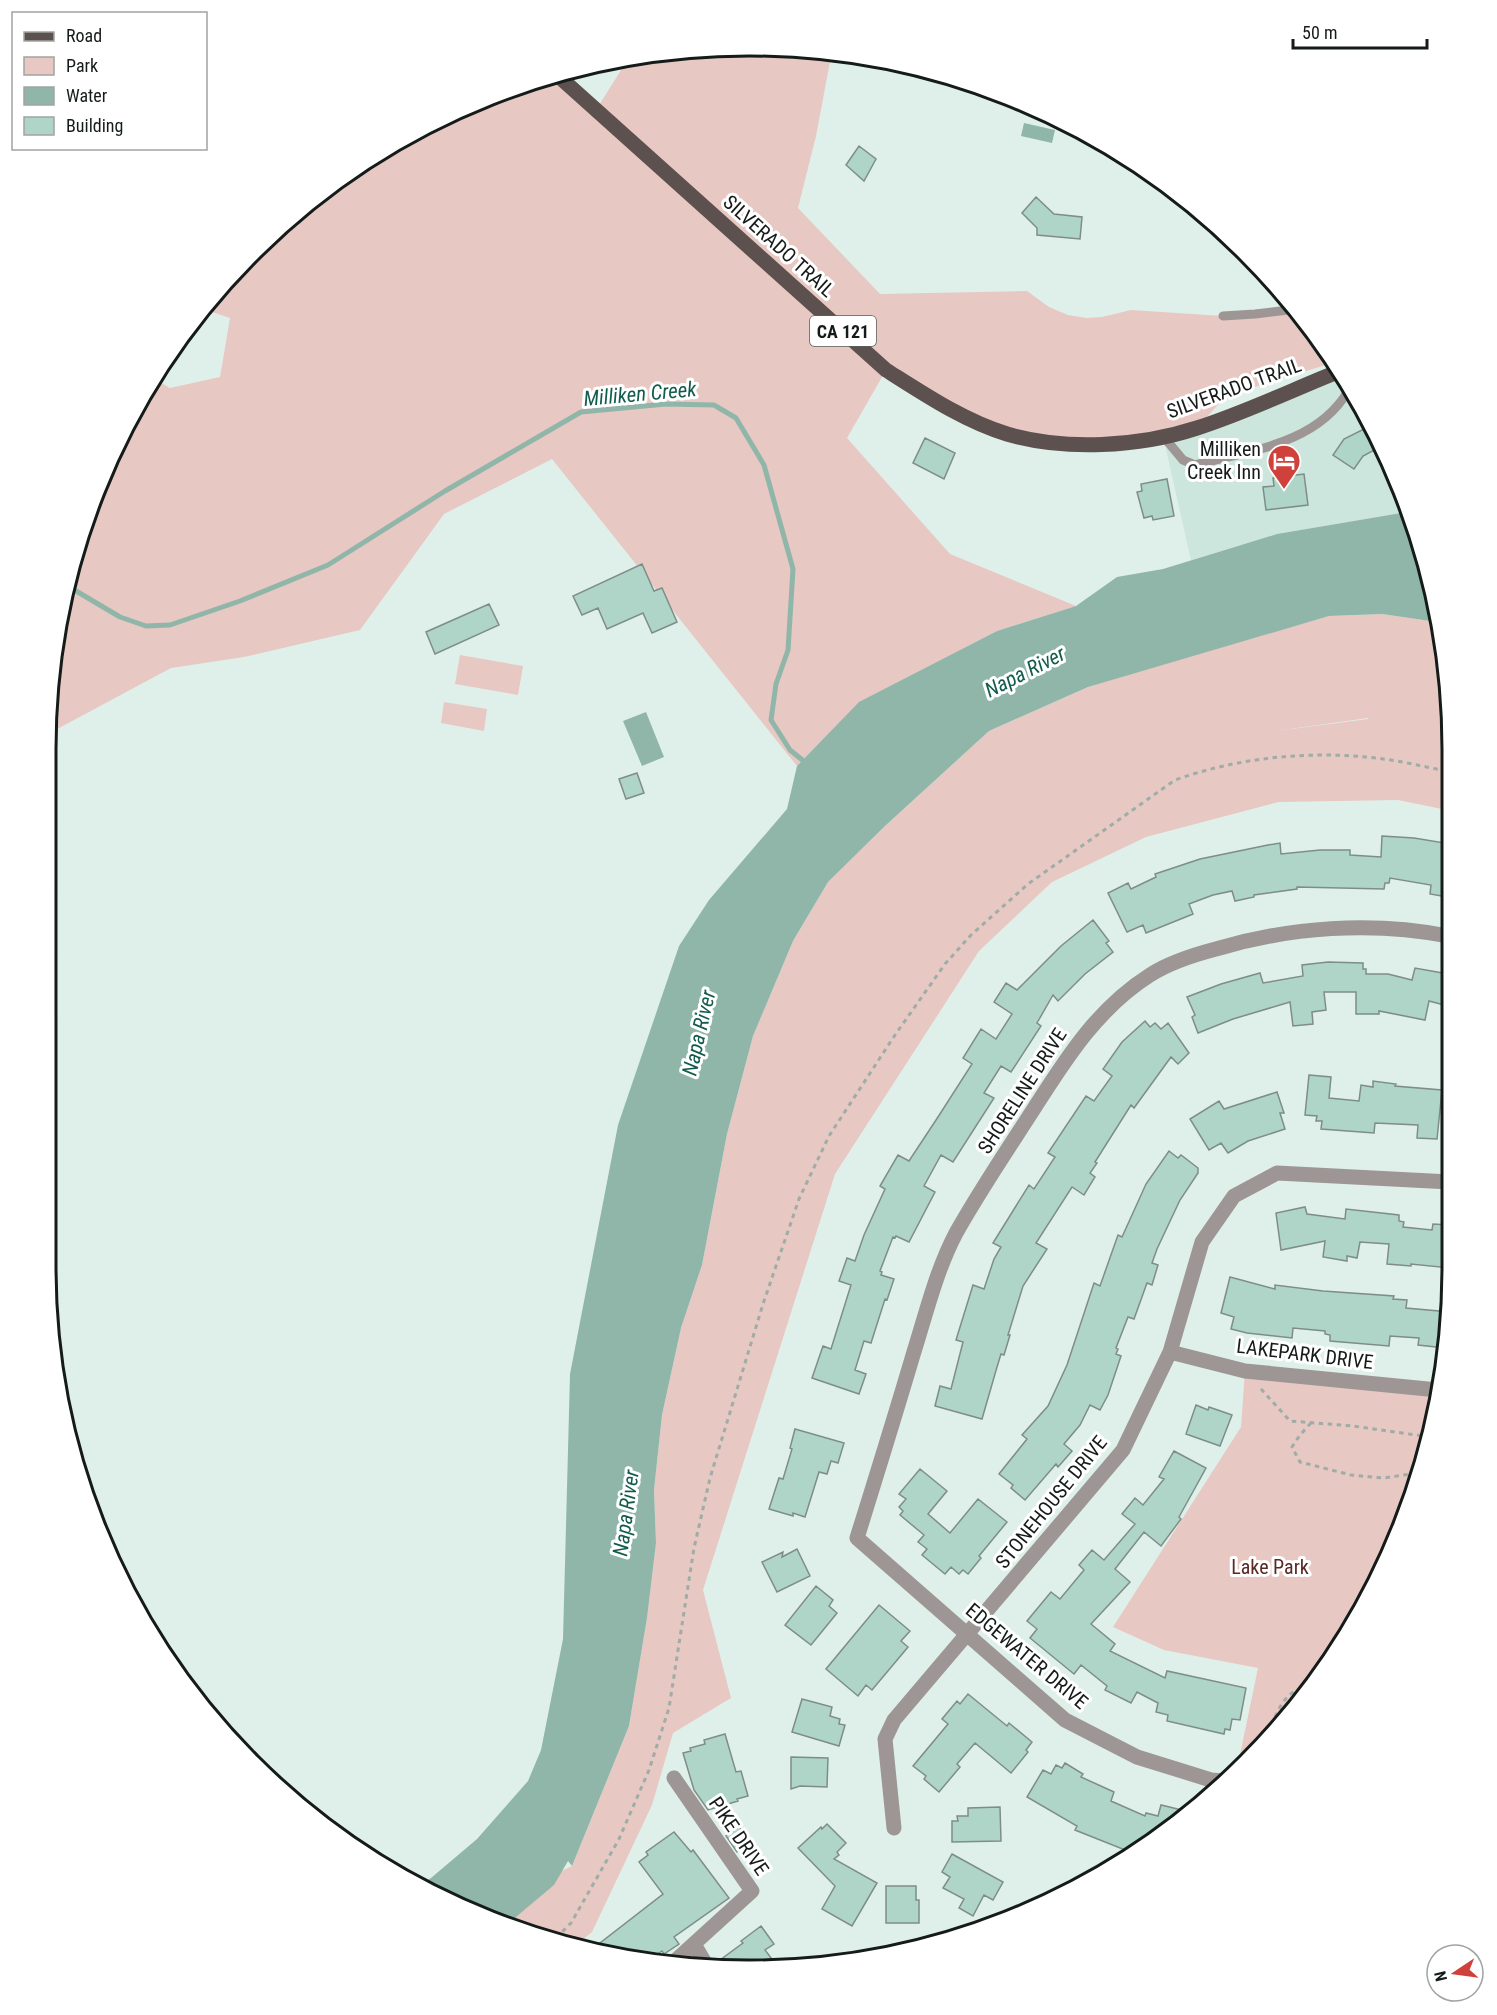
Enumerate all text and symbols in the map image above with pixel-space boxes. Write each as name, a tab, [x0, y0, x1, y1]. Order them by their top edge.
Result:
legend	[12, 12, 207, 150]
scale bar	[1293, 12, 1426, 50]
text: 50 m	[1302, 22, 1337, 43]
text: Road	[66, 25, 102, 46]
text: Park	[66, 55, 98, 76]
text: Water	[66, 85, 108, 106]
text: Building	[66, 115, 123, 136]
street label: SILVERADO TRAIL	[719, 190, 839, 302]
road number: CA 121	[810, 316, 876, 346]
street label: SILVERADO TRAIL	[1164, 353, 1304, 423]
water label: Milliken Creek	[583, 377, 698, 411]
place label: Milliken Creek Inn	[1187, 437, 1261, 484]
hotel icon: Milliken Creek Inn	[1266, 443, 1302, 490]
water label: Napa River	[981, 641, 1070, 702]
water label: Napa River	[678, 987, 721, 1078]
street label: SHORELINE DRIVE	[972, 1024, 1072, 1158]
street label: LAKEPARK DRIVE	[1235, 1334, 1375, 1374]
street label: STONEHOUSE DRIVE	[990, 1431, 1112, 1573]
water label: Napa River	[608, 1468, 644, 1558]
park label: Lake Park	[1231, 1555, 1309, 1579]
street label: EDGEWATER DRIVE	[961, 1598, 1093, 1714]
street label: PIKE DRIVE	[704, 1792, 774, 1880]
north arrow	[1425, 1943, 1485, 2003]
text: N	[1431, 1969, 1451, 1983]

